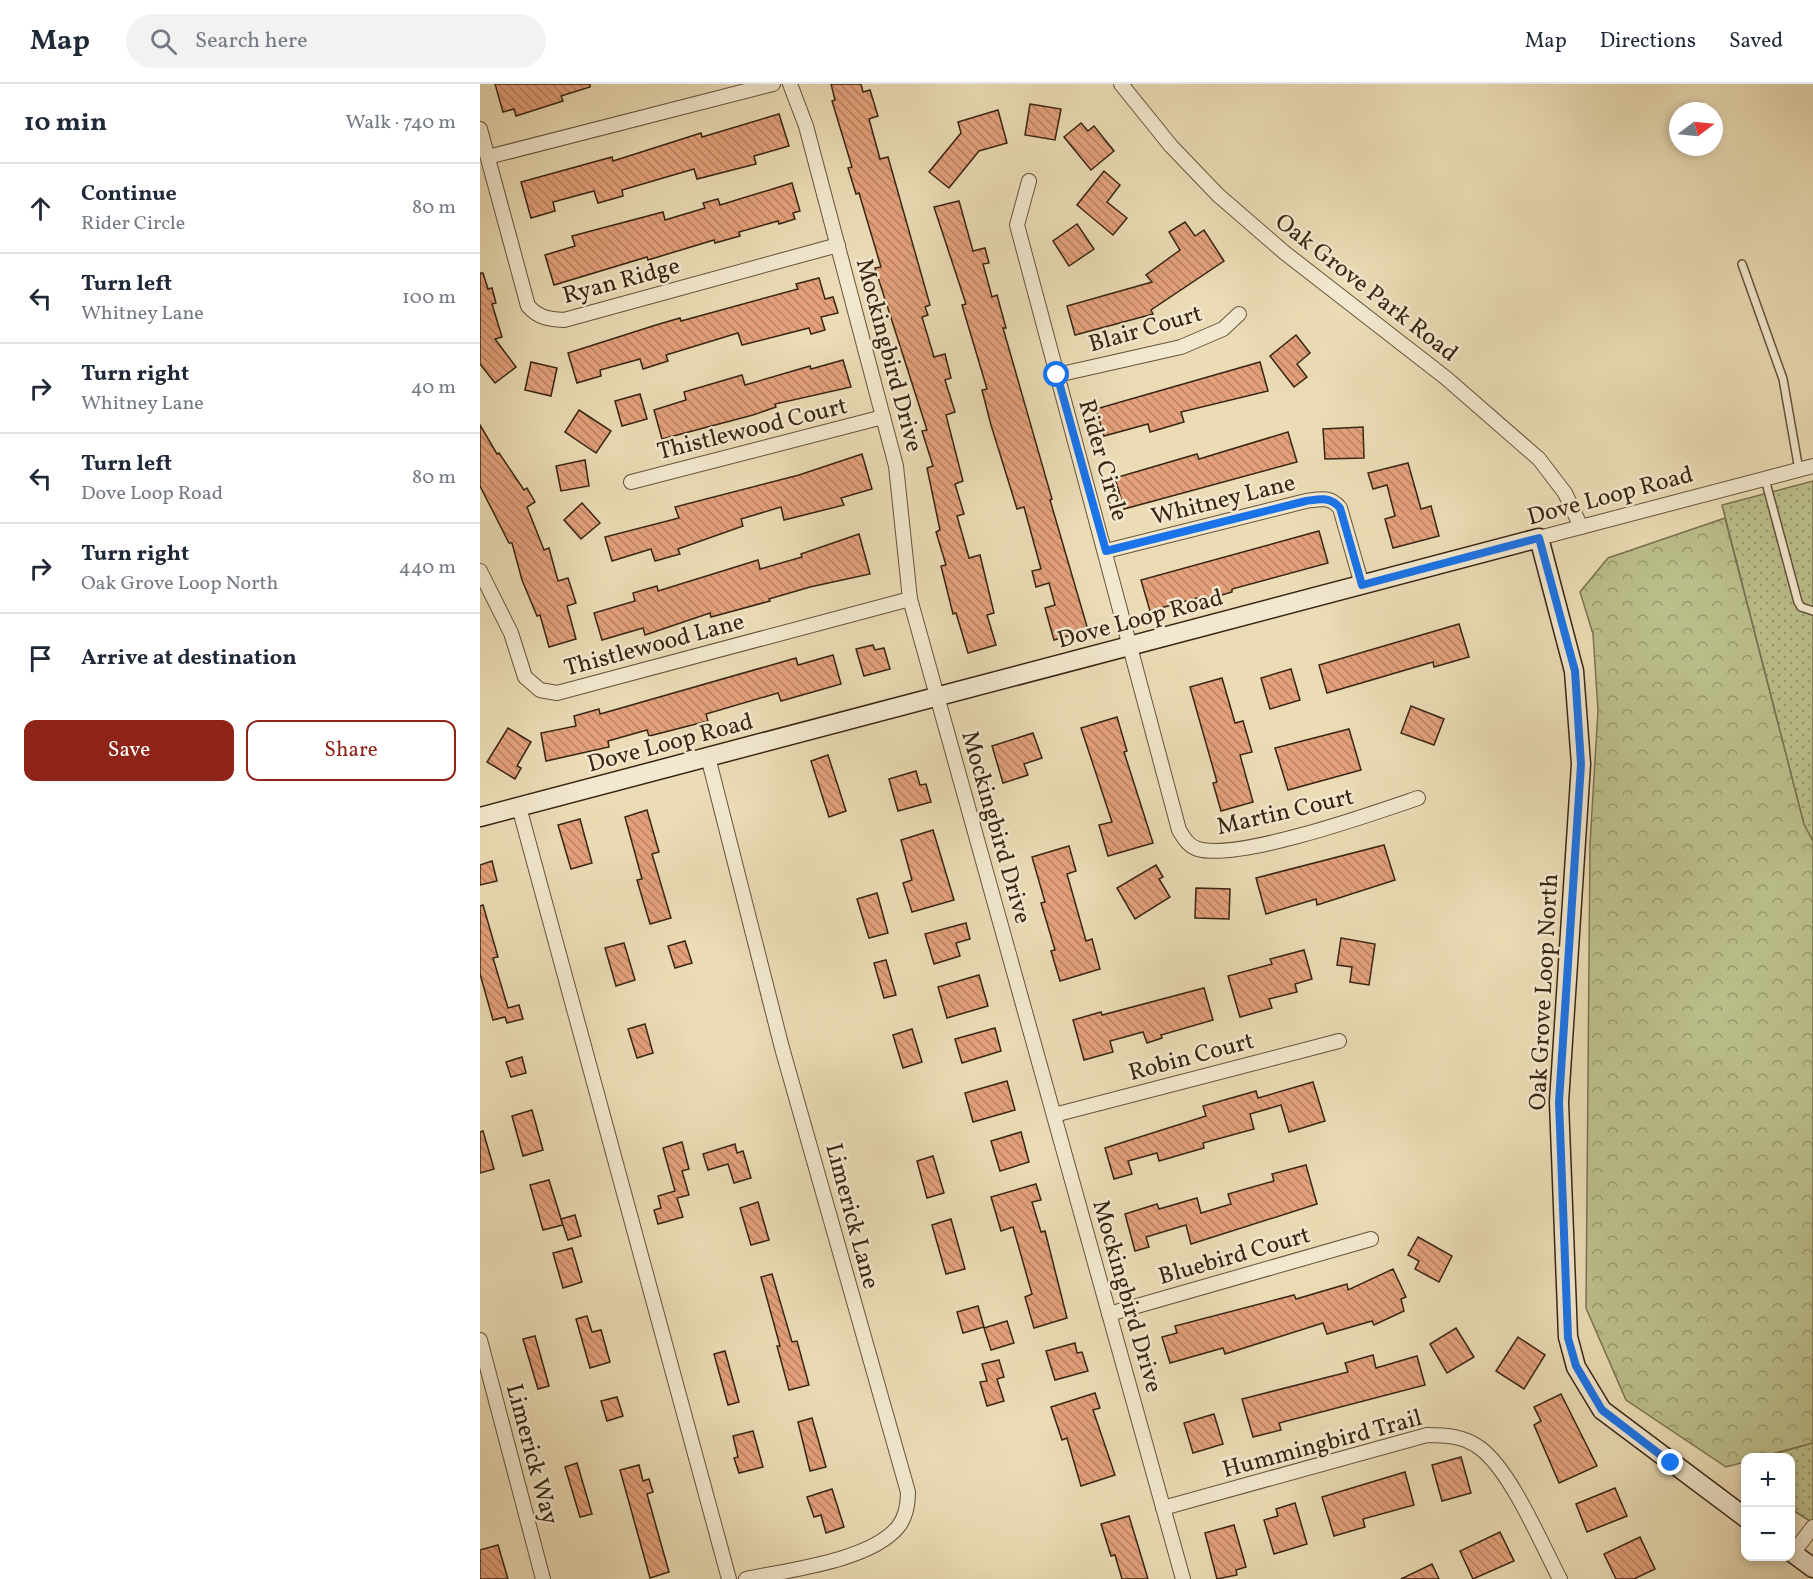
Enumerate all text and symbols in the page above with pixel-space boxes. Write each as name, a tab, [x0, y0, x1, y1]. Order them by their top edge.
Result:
search box	[126, 14, 546, 68]
text: Map	[30, 22, 90, 61]
icon: search	[147, 25, 180, 58]
text: Search here	[195, 26, 308, 57]
text: Map	[1525, 27, 1567, 56]
text: Directions	[1600, 27, 1696, 56]
text: Saved	[1729, 27, 1783, 56]
north arrow	[1669, 102, 1723, 156]
text: 10 min	[24, 105, 107, 141]
text: Walk · 740 m	[346, 109, 456, 137]
text: Continue	[81, 179, 177, 210]
icon: ahead	[24, 192, 57, 225]
text: 80 m	[412, 194, 456, 222]
street label: Oak Grove Park Road	[1267, 206, 1465, 371]
text: Rider Circle	[81, 210, 185, 238]
street label: Ryan Ridge	[559, 250, 684, 314]
street label: Mockingbird Drive	[846, 255, 930, 456]
text: Turn left	[81, 269, 172, 300]
icon: left	[24, 282, 57, 315]
text: 100 m	[402, 284, 456, 312]
street label: Blair Court	[1085, 298, 1206, 362]
text: Whitney Lane	[81, 300, 204, 328]
text: Turn right	[81, 359, 189, 390]
route start	[1043, 361, 1069, 387]
icon: right	[24, 372, 57, 405]
text: 40 m	[411, 374, 456, 402]
text: Whitney Lane	[81, 390, 204, 418]
street label: Thistlewood Court	[654, 390, 851, 470]
street label: Rider Circle	[1069, 396, 1136, 525]
text: Turn left	[81, 449, 172, 480]
street label: Dove Loop Road	[1524, 458, 1697, 535]
icon: left	[24, 462, 57, 495]
text: 80 m	[412, 464, 456, 492]
street label: Whitney Lane	[1148, 467, 1299, 535]
text: Dove Loop Road	[81, 480, 223, 508]
text: Turn right	[81, 539, 189, 570]
icon: right	[24, 552, 57, 585]
text: 440 m	[399, 554, 456, 582]
text: Oak Grove Loop North	[81, 570, 279, 598]
street label: Dove Loop Road	[1054, 581, 1227, 658]
street label: Thistlewood Lane	[561, 606, 748, 686]
icon: arrive	[24, 642, 57, 675]
text: Arrive at destination	[81, 643, 297, 674]
street label: Dove Loop Road	[584, 705, 757, 782]
button: Save	[24, 720, 234, 781]
button: Share	[246, 720, 456, 781]
street label: Mockingbird Drive	[951, 727, 1039, 928]
street label: Martin Court	[1214, 781, 1357, 845]
street label: Oak Grove Loop North	[1522, 873, 1568, 1111]
street label: Robin Court	[1125, 1025, 1258, 1091]
street label: Limerick Lane	[815, 1140, 887, 1293]
street label: Mockingbird Drive	[1082, 1196, 1170, 1397]
street label: Bluebird Court	[1155, 1219, 1314, 1295]
street label: Limerick Way	[496, 1380, 566, 1529]
street label: Hummingbird Trail	[1219, 1402, 1426, 1488]
route end	[1657, 1449, 1683, 1475]
map controls	[1741, 1453, 1795, 1561]
button: +	[1741, 1453, 1795, 1507]
button: −	[1741, 1507, 1795, 1561]

